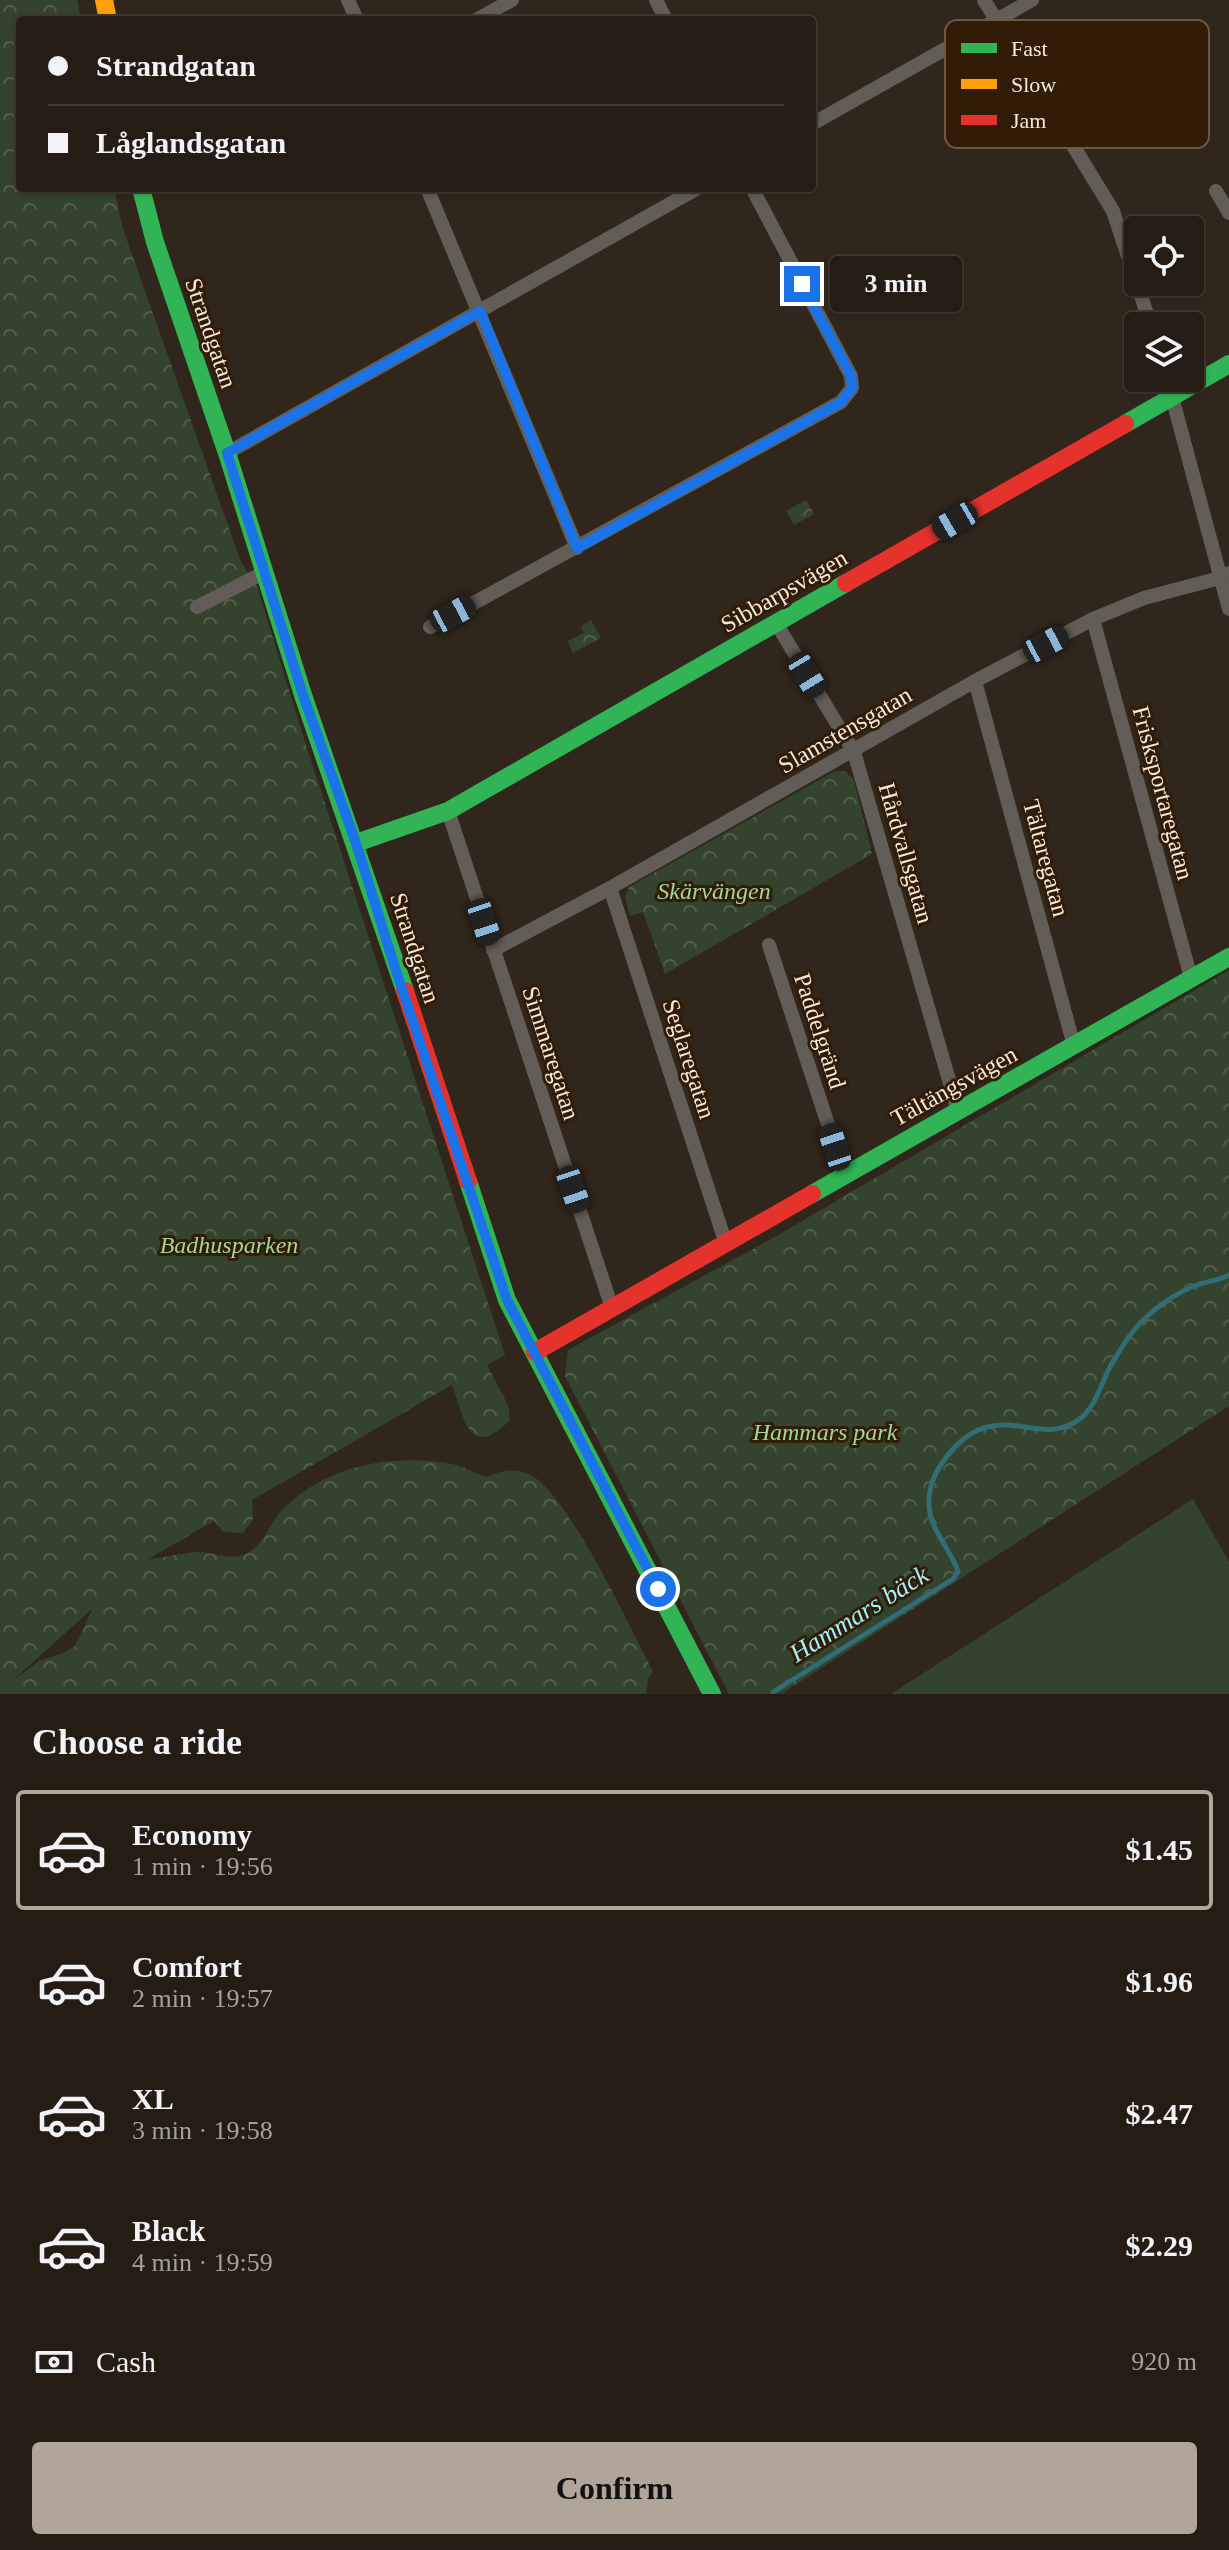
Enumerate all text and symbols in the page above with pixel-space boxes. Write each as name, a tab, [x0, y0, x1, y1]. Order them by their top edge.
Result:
legend	[945, 20, 1209, 148]
text: Fast	[1011, 36, 1048, 61]
text: Strandgatan	[96, 49, 256, 82]
text: Slow	[1011, 72, 1056, 97]
text: Jam	[1011, 108, 1046, 133]
text: Låglandsgatan	[96, 126, 286, 159]
map controls	[1124, 216, 1204, 392]
button: locate	[1124, 216, 1204, 296]
callout: 3 min	[830, 256, 962, 312]
route end	[784, 266, 820, 302]
text: 3 min	[865, 269, 927, 298]
street label: Strandgatan	[180, 275, 242, 391]
button: layers	[1124, 312, 1204, 392]
car	[928, 499, 982, 543]
street label: Sibbarpsvägen	[716, 544, 852, 638]
car	[426, 592, 480, 636]
car	[1019, 622, 1073, 666]
car	[784, 648, 830, 702]
street label: Slamstensgatan	[774, 681, 916, 779]
street label: Frisksportaregatan	[1127, 703, 1199, 883]
street label: Hårdvallsgatan	[873, 780, 939, 926]
street label: Tältaregatan	[1018, 797, 1074, 919]
park label: Skärvängen	[657, 878, 771, 904]
street label: Strandgatan	[385, 889, 445, 1007]
car	[465, 895, 503, 949]
street label: Paddelgränd	[789, 970, 851, 1092]
street label: Simmaregatan	[517, 983, 585, 1123]
street label: Seglaregatan	[657, 996, 721, 1122]
street label: Tältängsvägen	[886, 1041, 1022, 1131]
car	[816, 1120, 854, 1174]
car	[554, 1162, 592, 1216]
park label: Badhusparken	[160, 1232, 298, 1258]
park label: Hammars park	[752, 1419, 898, 1445]
water label: Hammars bäck	[783, 1560, 934, 1669]
route start	[640, 1571, 676, 1607]
text: Choose a ride	[32, 1722, 242, 1762]
icon: car	[36, 1814, 108, 1886]
text: Economy	[132, 1818, 252, 1851]
text: $1.45	[1126, 1833, 1193, 1866]
text: 1 min · 19:56	[132, 1852, 273, 1881]
icon: car	[36, 1946, 108, 2018]
text: Comfort	[132, 1950, 242, 1983]
text: $1.96	[1126, 1965, 1193, 1998]
text: 2 min · 19:57	[132, 1984, 273, 2013]
icon: car	[36, 2078, 108, 2150]
text: XL	[132, 2082, 174, 2115]
text: $2.47	[1126, 2097, 1193, 2130]
text: 3 min · 19:58	[132, 2116, 273, 2145]
icon: car	[36, 2210, 108, 2282]
text: Black	[132, 2214, 205, 2247]
text: $2.29	[1126, 2229, 1193, 2262]
text: 4 min · 19:59	[132, 2248, 273, 2277]
icon: cash	[32, 2340, 76, 2384]
text: Cash	[96, 2345, 156, 2378]
text: 920 m	[1131, 2347, 1197, 2376]
button: Confirm	[32, 2442, 1197, 2534]

